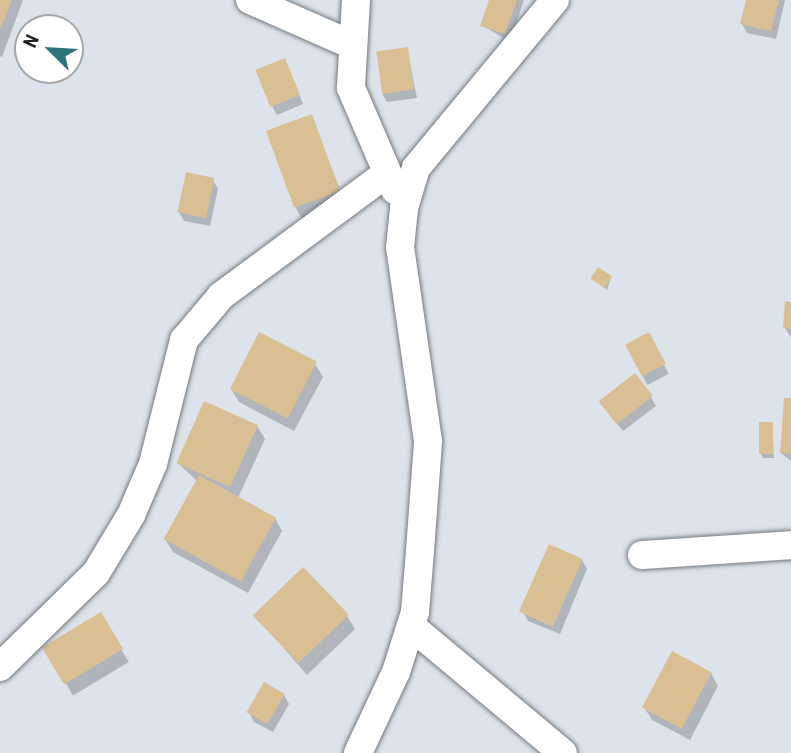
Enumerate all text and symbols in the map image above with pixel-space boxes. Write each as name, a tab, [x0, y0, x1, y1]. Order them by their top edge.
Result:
north arrow	[14, 14, 84, 84]
text: N	[18, 31, 44, 51]

